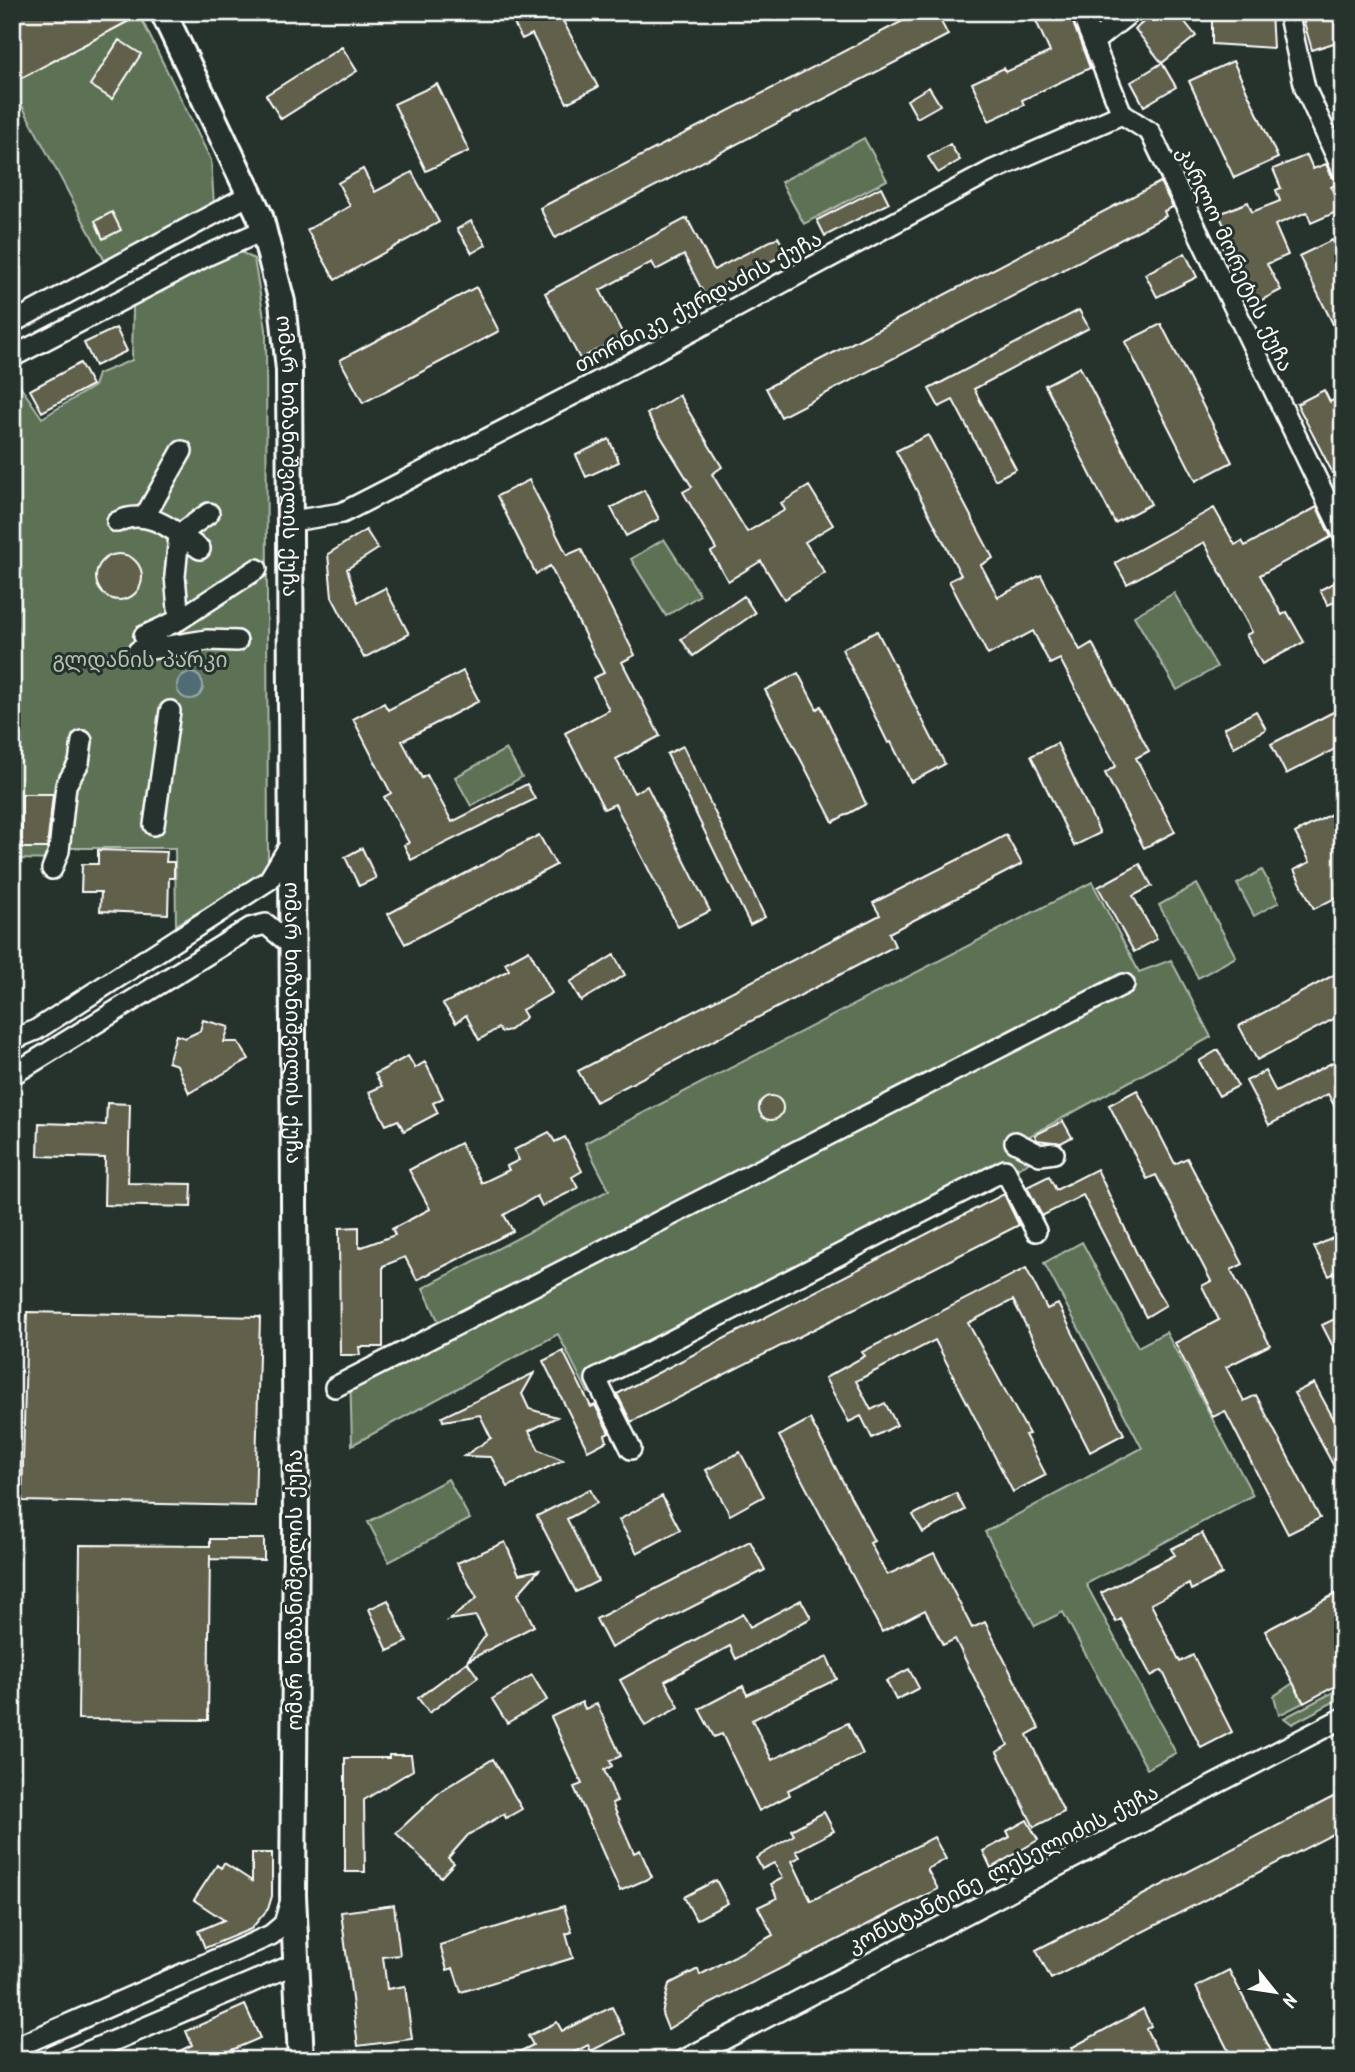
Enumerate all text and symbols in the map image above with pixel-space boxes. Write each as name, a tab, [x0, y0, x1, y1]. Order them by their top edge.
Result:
street label: კარლო მორეტის ქუჩა	[1167, 141, 1300, 378]
street label: თორნიკე ქურდაძის ქუჩა	[569, 224, 829, 383]
street label: ომარ ხიზანიშვილის ქუჩა	[265, 314, 305, 597]
park label: გლდანის პარკი	[52, 645, 228, 678]
street label: ომარ ხიზანიშვილის ქუჩა	[274, 882, 309, 1164]
street label: ომარ ხიზანიშვილის ქუჩა	[280, 1449, 313, 1731]
street label: კონსტანტინე ლესელიძის ქუჩა	[842, 1777, 1165, 1963]
north arrow	[1240, 1956, 1310, 2026]
text: N	[1272, 1987, 1304, 2012]

